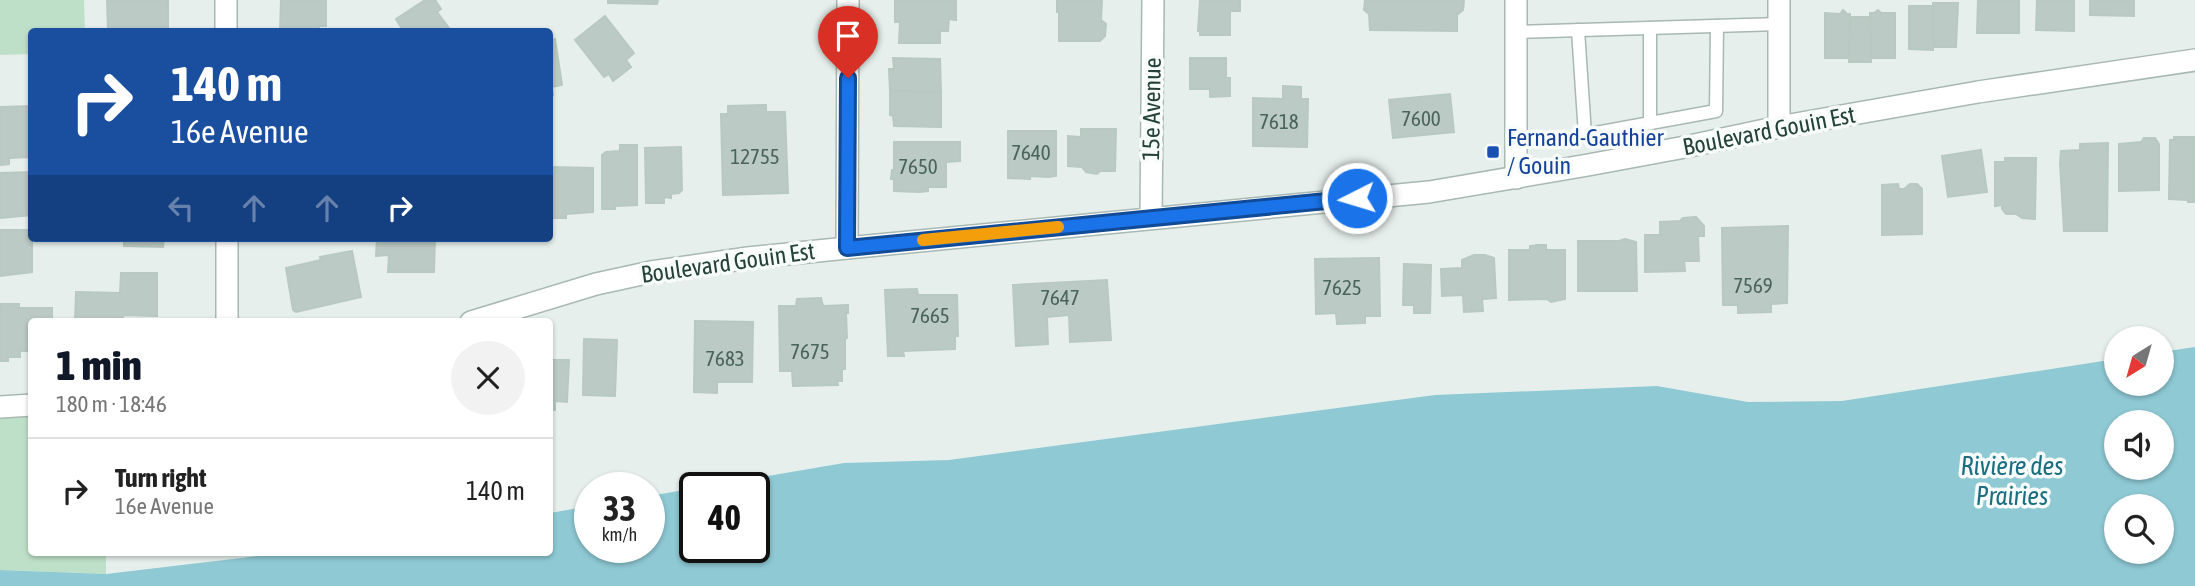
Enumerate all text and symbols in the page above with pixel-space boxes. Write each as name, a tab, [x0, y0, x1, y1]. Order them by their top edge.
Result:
pin	[818, 6, 878, 78]
icon: arrive	[829, 17, 867, 55]
text: 140 m	[171, 55, 282, 111]
icon: right	[56, 56, 147, 147]
street label: 15e Avenue	[1137, 57, 1166, 161]
street label: Boulevard Gouin Est	[1680, 101, 1858, 160]
house number: 7600	[1401, 106, 1441, 130]
house number: 7618	[1259, 109, 1299, 133]
text: 16e Avenue	[171, 113, 309, 150]
place label: Fernand-Gauthier / Gouin	[1507, 124, 1664, 179]
house number: 7640	[1011, 140, 1051, 164]
house number: 12755	[730, 144, 780, 168]
marker: Fernand-Gauthier / Gouin	[1485, 144, 1501, 160]
house number: 7650	[898, 154, 938, 178]
position arrow	[1320, 161, 1394, 235]
icon: left	[162, 189, 200, 227]
icon: ahead	[235, 189, 273, 227]
icon: ahead	[308, 189, 346, 227]
icon: right	[381, 189, 419, 227]
street label: Boulevard Gouin Est	[639, 237, 817, 288]
house number: 7569	[1733, 273, 1773, 297]
house number: 7625	[1322, 275, 1362, 299]
house number: 7647	[1040, 285, 1080, 309]
house number: 7665	[910, 303, 950, 327]
north arrow	[2104, 326, 2174, 396]
map controls	[2104, 326, 2174, 564]
house number: 7675	[790, 339, 830, 363]
text: 1 min	[56, 341, 142, 389]
button: close	[451, 341, 525, 415]
house number: 7683	[705, 346, 745, 370]
text: 180 m · 18:46	[56, 391, 167, 417]
button: sound	[2104, 410, 2174, 480]
water label: Rivière des Prairies	[1960, 451, 2064, 511]
text: Turn right	[115, 463, 206, 493]
icon: right	[56, 472, 94, 510]
speed limit sign: 40	[679, 472, 770, 563]
text: 140 m	[466, 476, 525, 506]
text: 33	[603, 488, 636, 528]
text: 16e Avenue	[115, 493, 214, 519]
button: search	[2104, 494, 2174, 564]
text: km/h	[602, 524, 637, 545]

